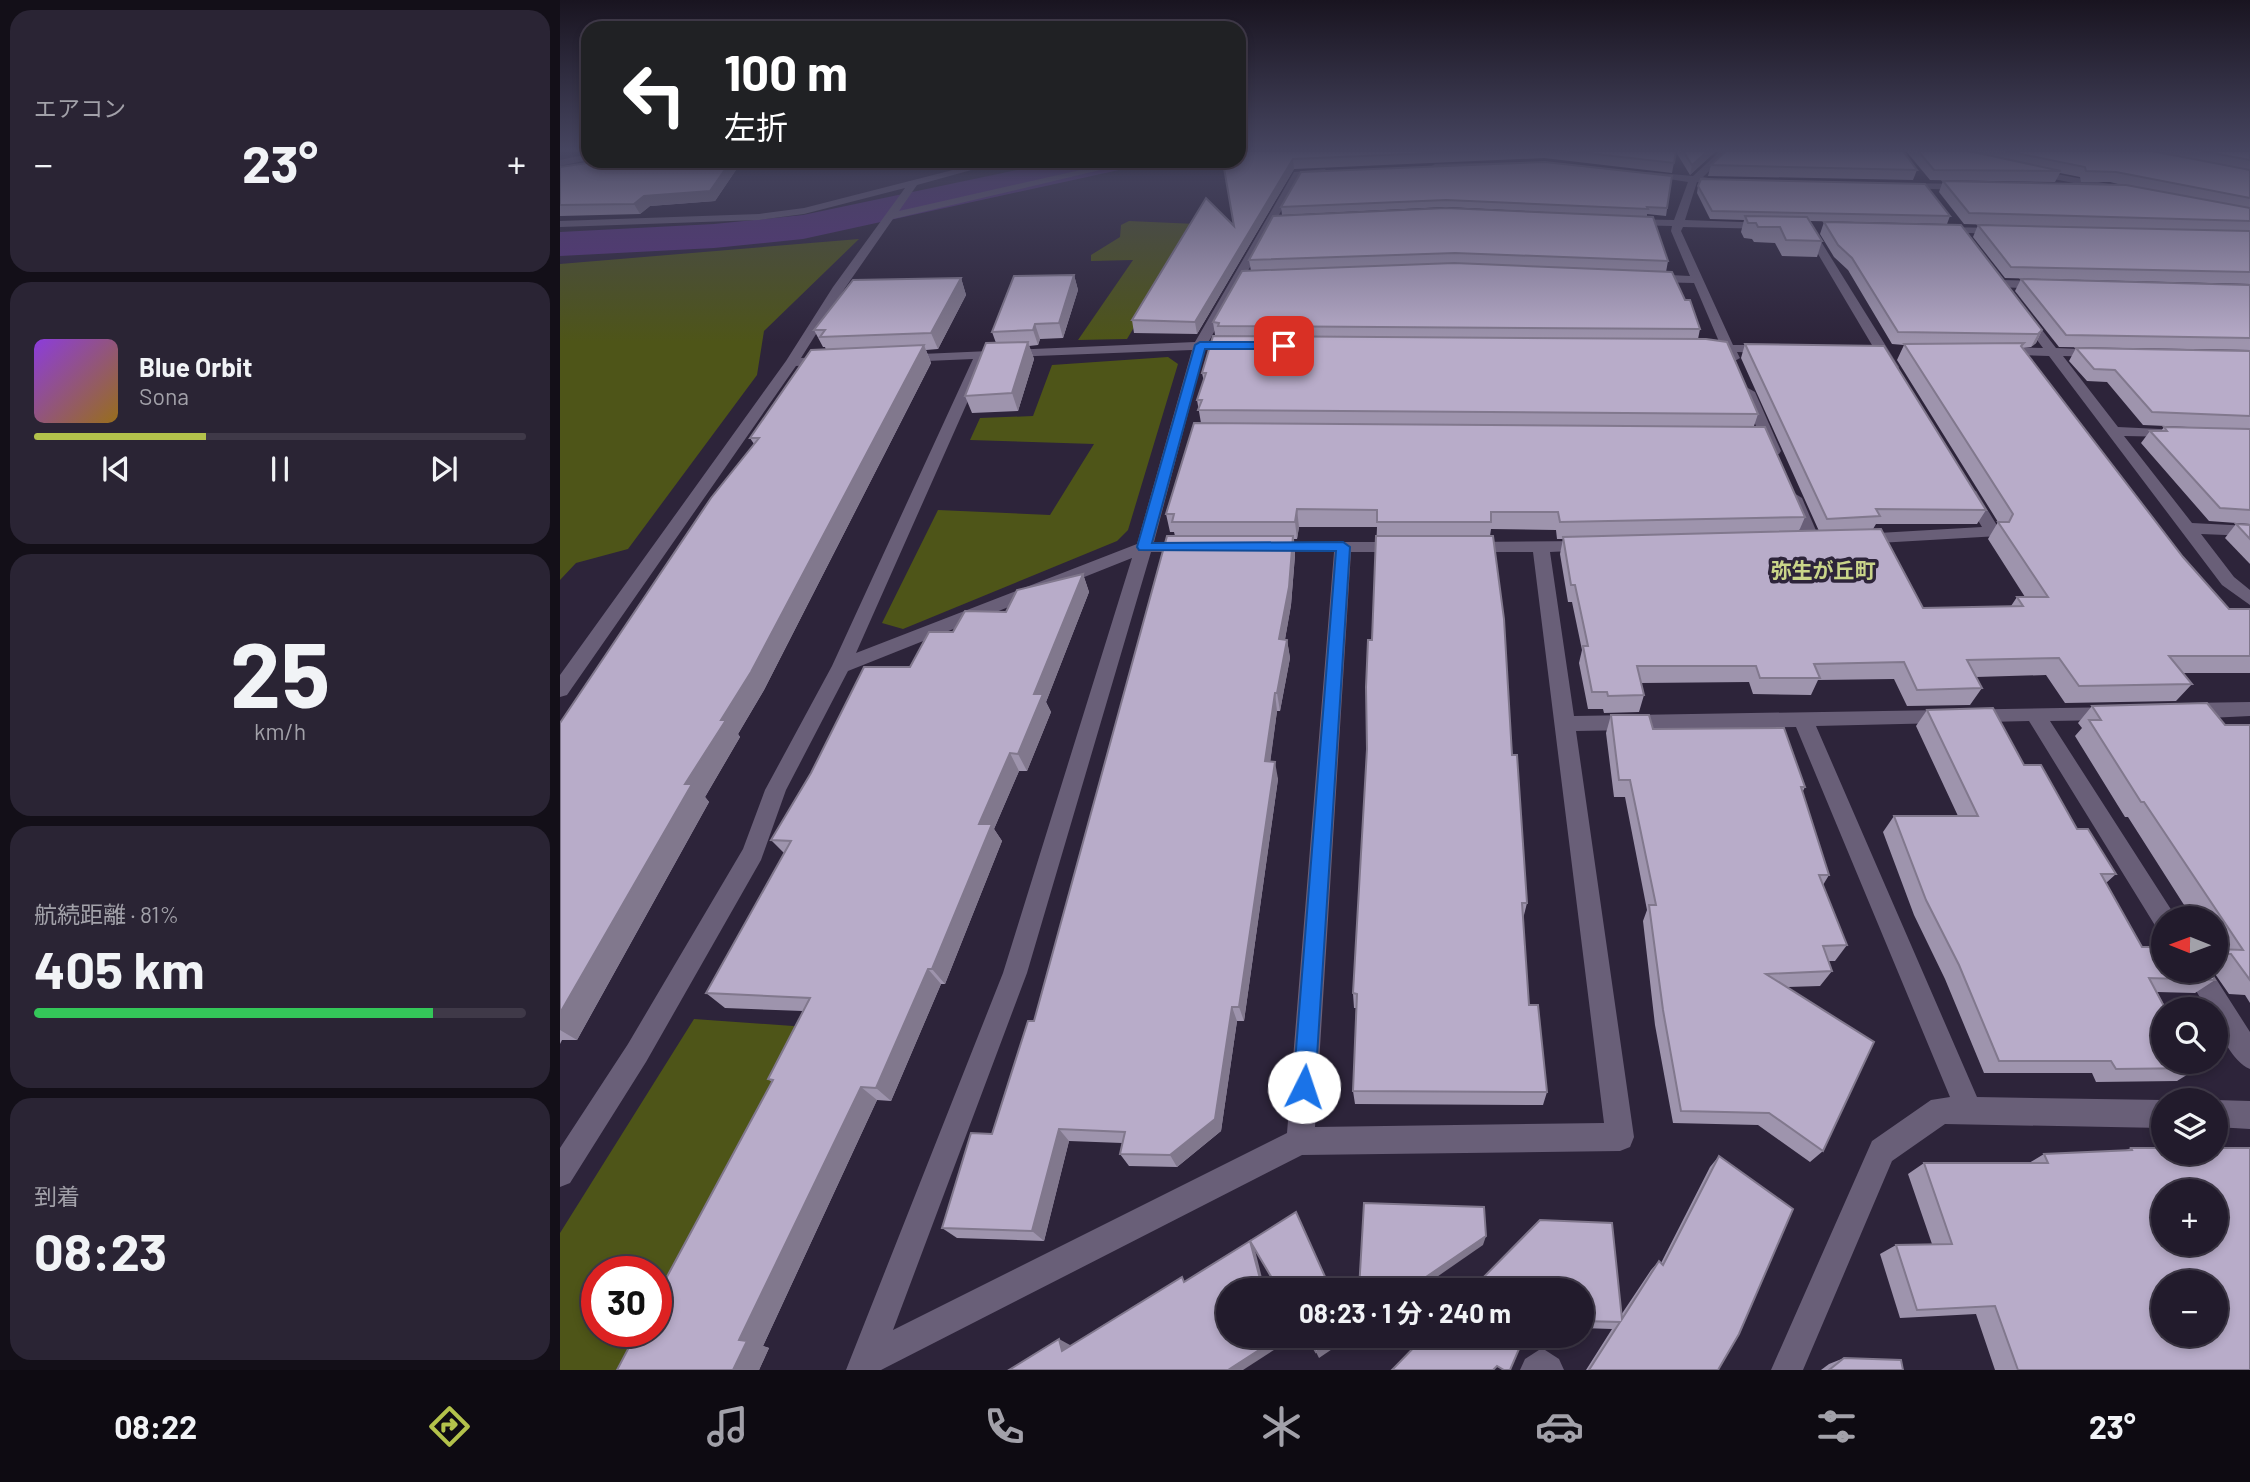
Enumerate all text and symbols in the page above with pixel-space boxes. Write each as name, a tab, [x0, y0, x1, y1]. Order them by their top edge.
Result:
text: 100 m	[724, 42, 848, 101]
icon: left	[609, 49, 700, 140]
text: エアコン	[34, 94, 126, 122]
text: 左折	[724, 107, 788, 145]
text: 23°	[242, 131, 318, 193]
text: −	[34, 140, 53, 186]
text: +	[507, 140, 526, 186]
pin	[1254, 316, 1314, 376]
icon: arrive	[1265, 327, 1303, 365]
text: Blue Orbit	[139, 351, 252, 382]
text: Sona	[139, 382, 189, 410]
icon: previous	[97, 450, 135, 488]
icon: pause	[261, 450, 299, 488]
icon: next	[425, 450, 463, 488]
district label: 弥生が丘町	[1771, 557, 1876, 582]
text: 25	[230, 617, 330, 726]
text: km/h	[254, 717, 306, 745]
text: 航続距離 · 81%	[34, 900, 179, 928]
north arrow	[2151, 906, 2228, 984]
map controls	[2151, 906, 2228, 1347]
text: 405 km	[34, 937, 205, 999]
button: search	[2151, 997, 2228, 1074]
position arrow	[1267, 1050, 1341, 1124]
button: layers	[2151, 1088, 2228, 1165]
button: +	[2151, 1179, 2228, 1256]
text: 到着	[34, 1182, 80, 1210]
text: 08:23	[34, 1219, 167, 1281]
speed limit sign: 30	[581, 1256, 672, 1347]
button: −	[2151, 1270, 2228, 1347]
text: 08:23 · 1 分 · 240 m	[1299, 1297, 1511, 1328]
icon: directions	[425, 1402, 474, 1451]
icon: music	[703, 1402, 752, 1451]
icon: phone	[980, 1402, 1029, 1451]
icon: climate	[1257, 1402, 1306, 1451]
icon: car	[1535, 1402, 1584, 1451]
icon: filters	[1812, 1402, 1861, 1451]
text: 08:22	[114, 1407, 197, 1445]
text: 23°	[2089, 1407, 2136, 1445]

